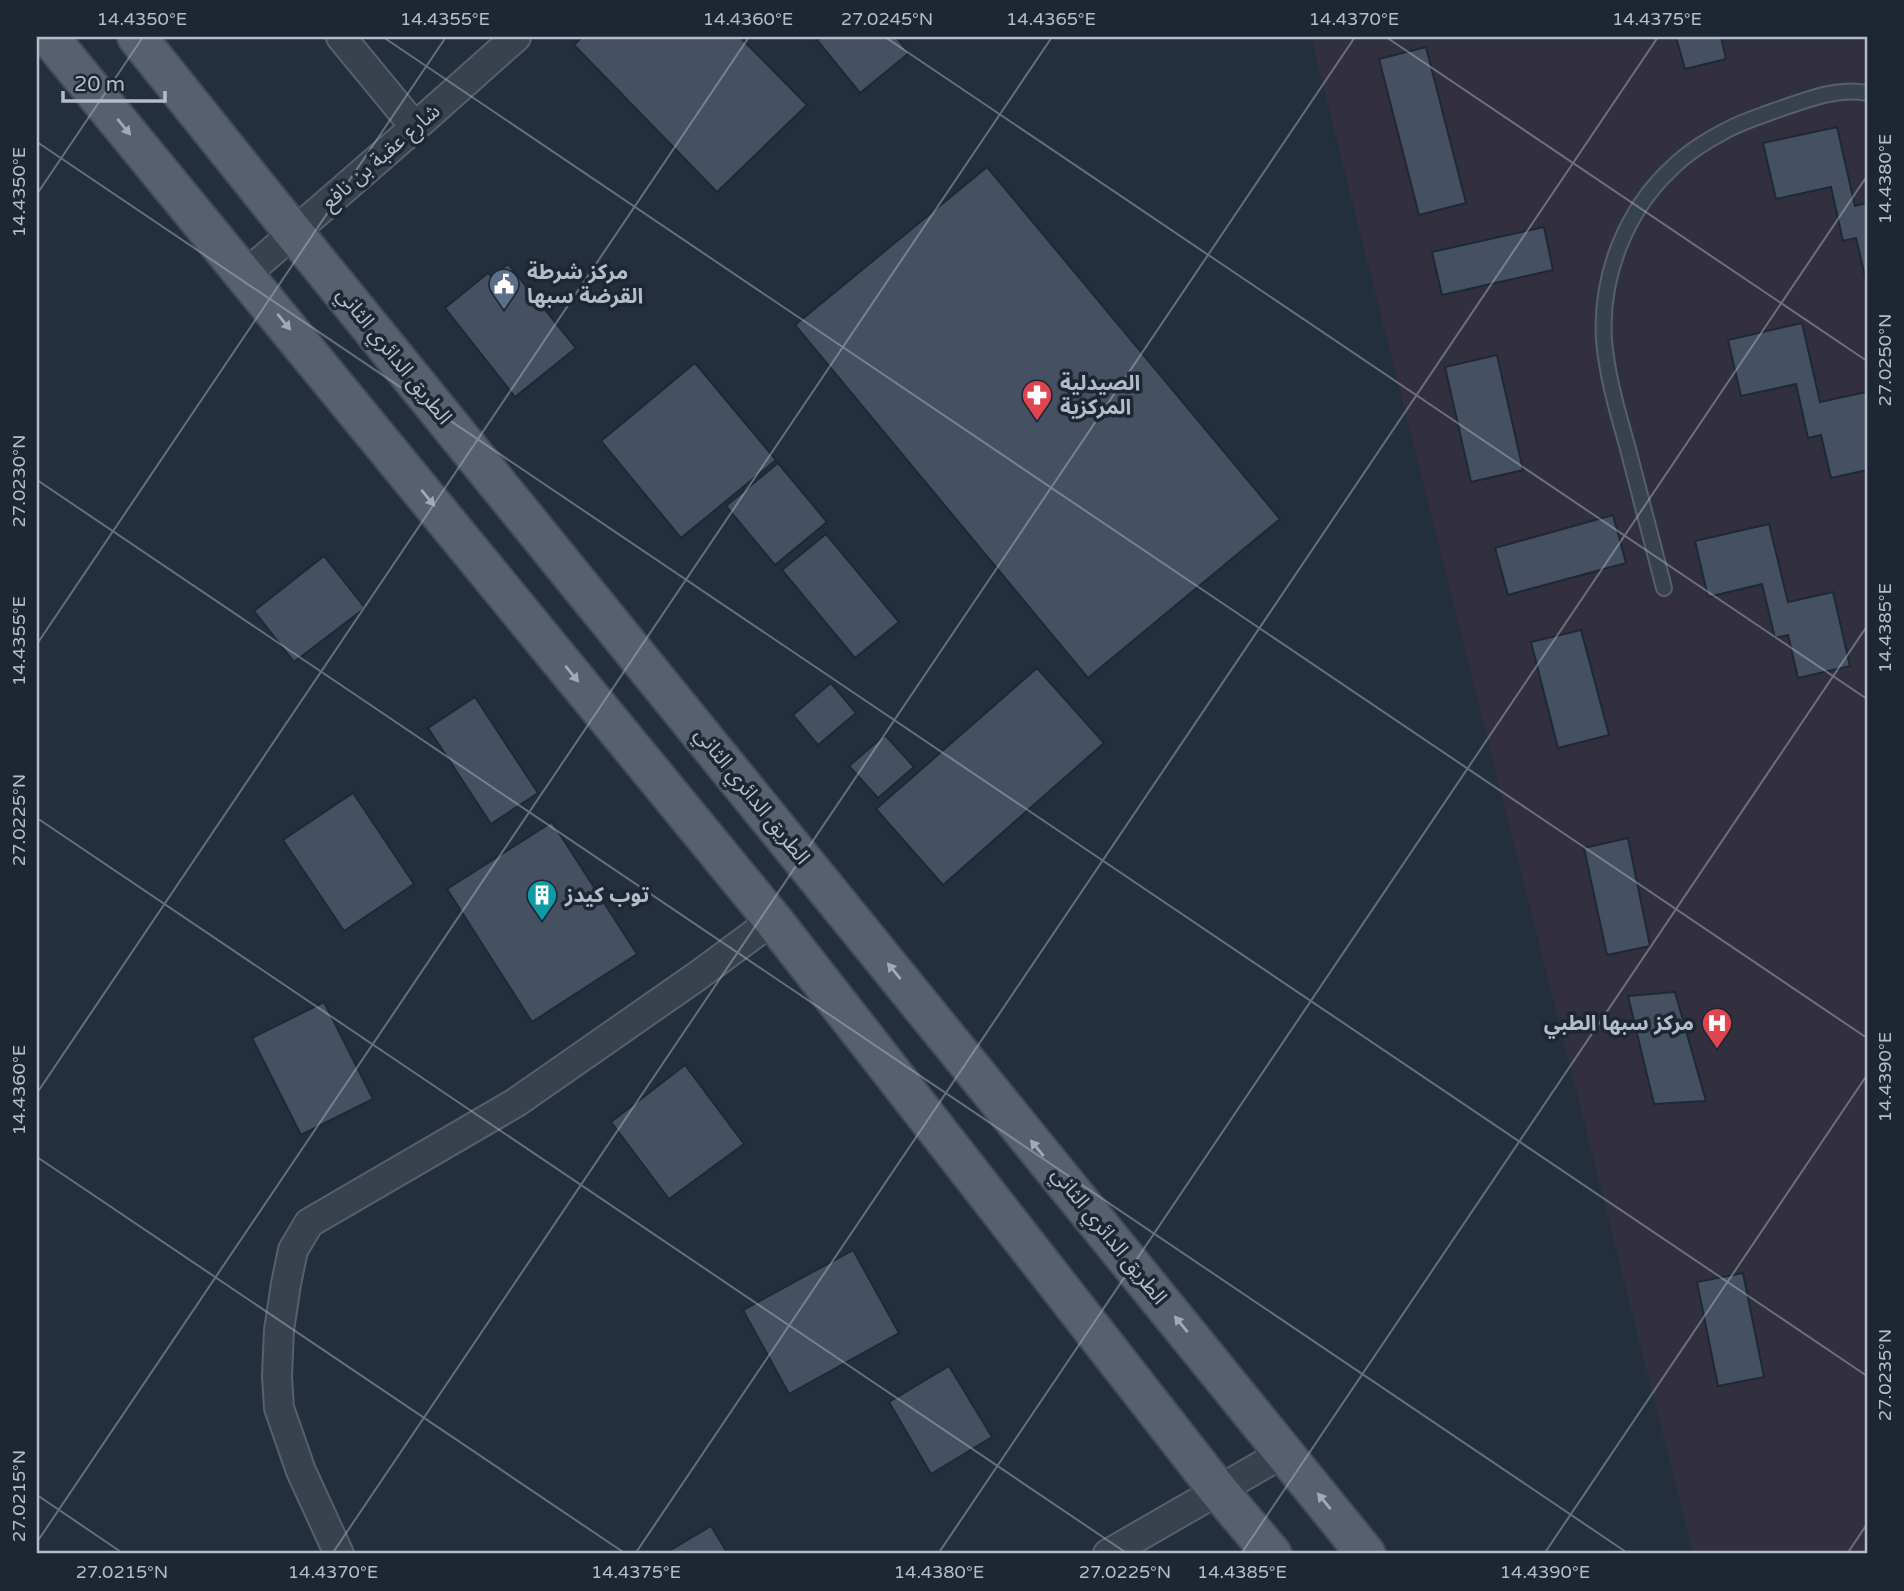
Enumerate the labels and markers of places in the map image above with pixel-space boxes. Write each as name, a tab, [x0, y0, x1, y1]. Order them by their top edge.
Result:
place label: مركز شرطة القرضة سبها	[527, 260, 643, 309]
public building icon: مركز شرطة القرضة سبها	[487, 267, 521, 311]
place label: الصيدلية المركزية	[1060, 371, 1140, 420]
pharmacy icon: الصيدلية المركزية	[1020, 378, 1054, 422]
building icon: توب كيدز	[525, 878, 559, 922]
place label: توب كيدز	[564, 883, 650, 908]
hospital icon: مركز سبها الطبي	[1700, 1006, 1734, 1050]
place label: مركز سبها الطبي	[1544, 1011, 1694, 1039]

